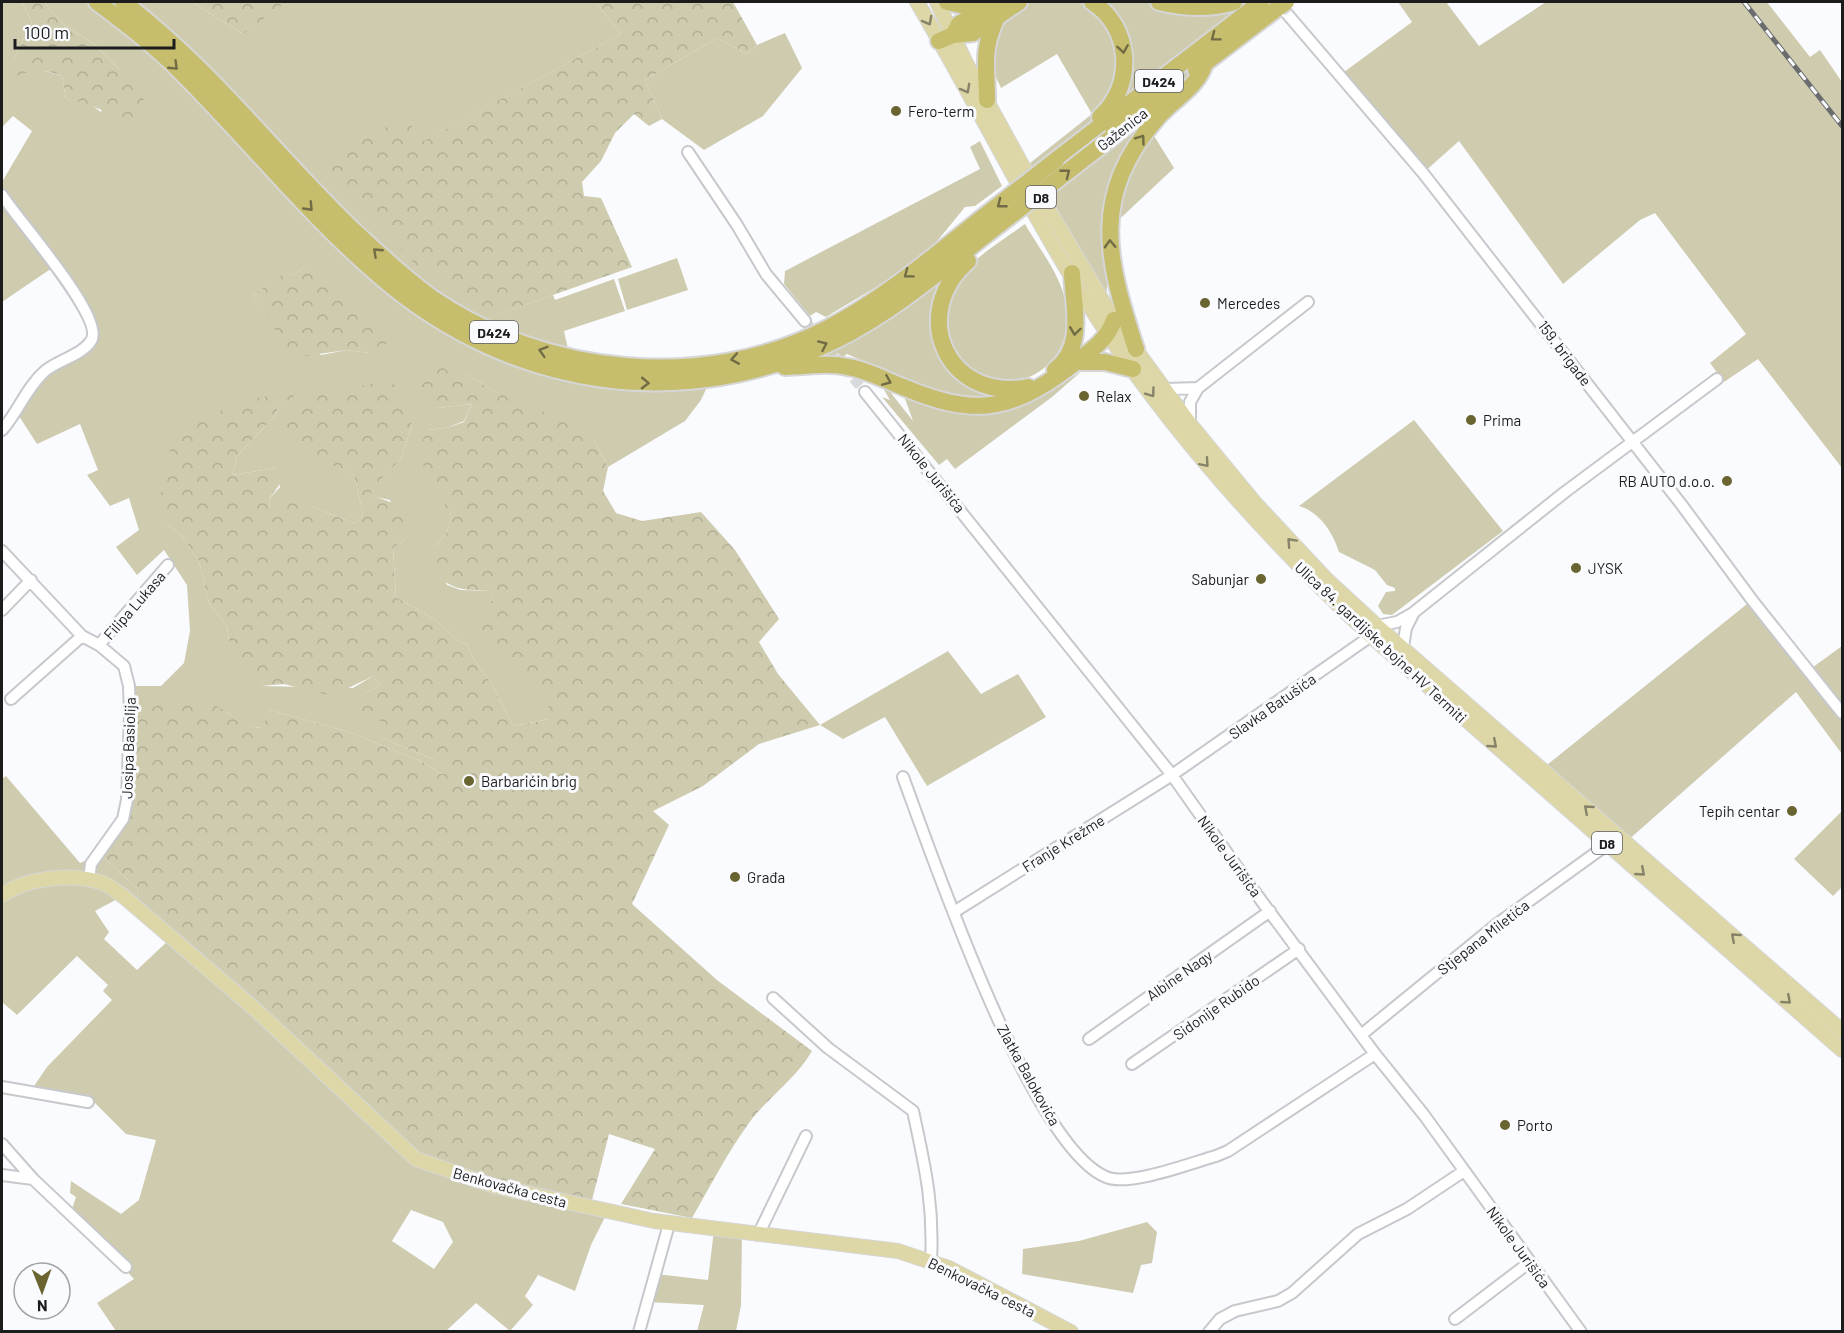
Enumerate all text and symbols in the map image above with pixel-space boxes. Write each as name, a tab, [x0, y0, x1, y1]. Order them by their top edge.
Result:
scale bar	[15, 12, 174, 50]
one-way arrow	[921, 15, 933, 25]
text: 100 m	[24, 21, 69, 43]
one-way arrow	[1210, 30, 1221, 41]
one-way arrow	[1116, 43, 1129, 53]
one-way arrow	[168, 59, 178, 70]
road number: D424	[1135, 70, 1183, 92]
one-way arrow	[959, 83, 970, 93]
place label: Fero-term	[908, 102, 974, 120]
marker: Fero-term	[889, 104, 903, 118]
street label: Gaženica	[1093, 104, 1151, 154]
one-way arrow	[1134, 134, 1145, 145]
one-way arrow	[1059, 169, 1070, 180]
road number: D8	[1026, 186, 1056, 208]
one-way arrow	[996, 196, 1007, 207]
one-way arrow	[302, 200, 313, 210]
one-way arrow	[1104, 239, 1116, 248]
one-way arrow	[373, 248, 383, 259]
one-way arrow	[904, 267, 915, 278]
place label: Mercedes	[1217, 294, 1280, 312]
marker: Mercedes	[1198, 296, 1212, 310]
street label: 159. brigade	[1535, 317, 1595, 389]
road number: D424	[470, 321, 518, 343]
one-way arrow	[1069, 326, 1081, 335]
one-way arrow	[817, 341, 828, 353]
one-way arrow	[538, 346, 549, 358]
one-way arrow	[731, 352, 741, 365]
one-way arrow	[881, 373, 892, 385]
one-way arrow	[640, 377, 649, 389]
one-way arrow	[1143, 386, 1154, 397]
place label: Relax	[1096, 387, 1131, 405]
marker: Relax	[1077, 389, 1091, 403]
place label: Prima	[1483, 411, 1521, 429]
marker: Prima	[1464, 413, 1478, 427]
street label: Nikole Jurišića	[895, 430, 969, 516]
one-way arrow	[1198, 456, 1209, 467]
place label: RB AUTO d.o.o.	[1618, 472, 1715, 490]
marker: RB AUTO d.o.o.	[1720, 474, 1734, 488]
one-way arrow	[1287, 538, 1298, 549]
street label: Ulica 84. gardijske bojne HV Termiti	[1292, 558, 1470, 726]
place label: JYSK	[1588, 559, 1623, 577]
marker: JYSK	[1569, 561, 1583, 575]
street label: Filipa Lukasa	[99, 567, 169, 643]
place label: Sabunjar	[1191, 570, 1250, 588]
marker: Sabunjar	[1254, 572, 1268, 586]
street label: Slavka Batušića	[1225, 669, 1319, 743]
street label: Josipa Basiolija	[117, 697, 139, 799]
one-way arrow	[1487, 737, 1497, 748]
place label: Barbarićin brig	[481, 772, 577, 790]
marker: Barbarićin brig	[462, 774, 476, 788]
place label: Tepih centar	[1699, 802, 1781, 820]
marker: Tepih centar	[1785, 804, 1799, 818]
one-way arrow	[1584, 805, 1595, 816]
street label: Franje Krežme	[1018, 811, 1108, 875]
street label: Nikole Jurišića	[1194, 812, 1266, 900]
road number: D8	[1592, 832, 1622, 854]
one-way arrow	[1634, 865, 1644, 876]
place label: Građa	[747, 868, 785, 886]
marker: Građa	[728, 870, 742, 884]
street label: Stjepana Miletića	[1434, 896, 1532, 978]
one-way arrow	[1731, 933, 1742, 944]
street label: Albine Nagy	[1143, 946, 1215, 1004]
street label: Sidonije Rubido	[1169, 971, 1263, 1043]
one-way arrow	[1781, 993, 1792, 1004]
street label: Zlatka Balokovića	[994, 1021, 1064, 1129]
place label: Porto	[1517, 1116, 1553, 1134]
marker: Porto	[1498, 1118, 1512, 1132]
street label: Benkovačka cesta	[451, 1163, 569, 1211]
street label: Nikole Jurišića	[1483, 1203, 1555, 1291]
street label: Benkovačka cesta	[925, 1253, 1039, 1321]
north arrow	[12, 1261, 72, 1321]
text: N	[37, 1297, 48, 1316]

